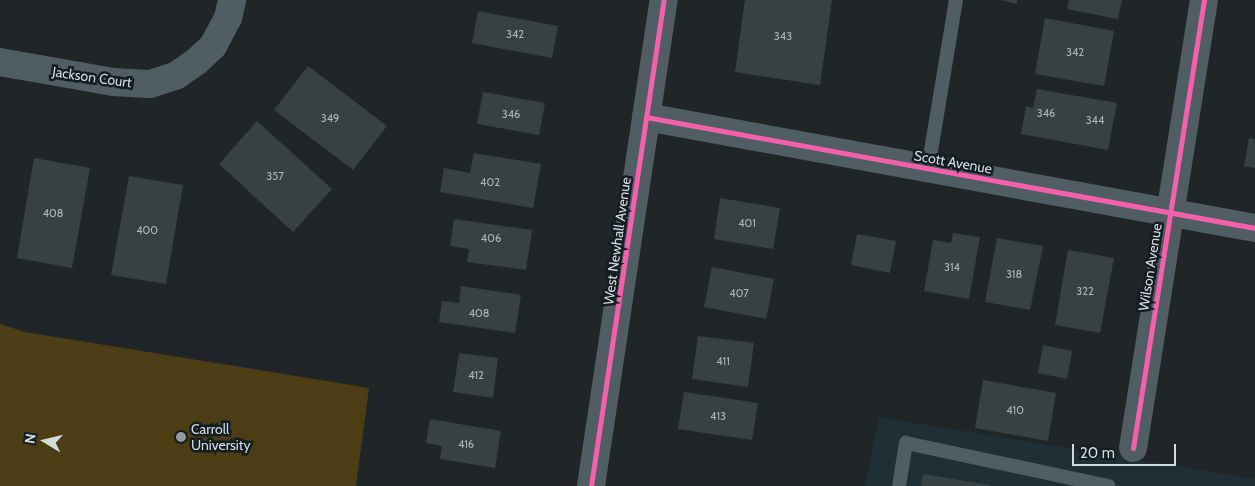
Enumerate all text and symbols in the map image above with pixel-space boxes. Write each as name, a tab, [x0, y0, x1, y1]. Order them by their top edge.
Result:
house number: 342	[506, 27, 524, 41]
house number: 343	[774, 29, 792, 43]
house number: 342	[1066, 45, 1084, 59]
street label: Jackson Court	[51, 63, 133, 91]
house number: 346	[1037, 106, 1055, 120]
house number: 346	[502, 107, 520, 121]
house number: 349	[321, 111, 339, 125]
house number: 344	[1086, 113, 1104, 127]
street label: Scott Avenue	[913, 147, 993, 177]
house number: 357	[266, 169, 284, 183]
house number: 402	[480, 175, 500, 189]
street label: West Newhall Avenue	[600, 176, 634, 306]
house number: 408	[43, 206, 63, 220]
house number: 401	[738, 216, 756, 230]
street label: Wilson Avenue	[1135, 222, 1165, 312]
house number: 400	[136, 223, 158, 237]
house number: 406	[481, 231, 501, 245]
house number: 314	[944, 260, 960, 274]
house number: 318	[1006, 267, 1022, 281]
house number: 322	[1076, 284, 1094, 298]
house number: 407	[729, 286, 749, 300]
house number: 408	[469, 306, 489, 320]
house number: 411	[716, 354, 730, 368]
house number: 412	[468, 368, 484, 382]
house number: 410	[1006, 403, 1024, 417]
house number: 413	[710, 409, 726, 423]
north arrow	[20, 416, 70, 466]
place label: Carroll University	[191, 421, 251, 454]
marker: Carroll University	[175, 431, 187, 443]
text: N	[21, 432, 40, 445]
scale bar	[1075, 434, 1179, 466]
house number: 416	[458, 437, 474, 451]
text: 20 m	[1080, 444, 1115, 462]

